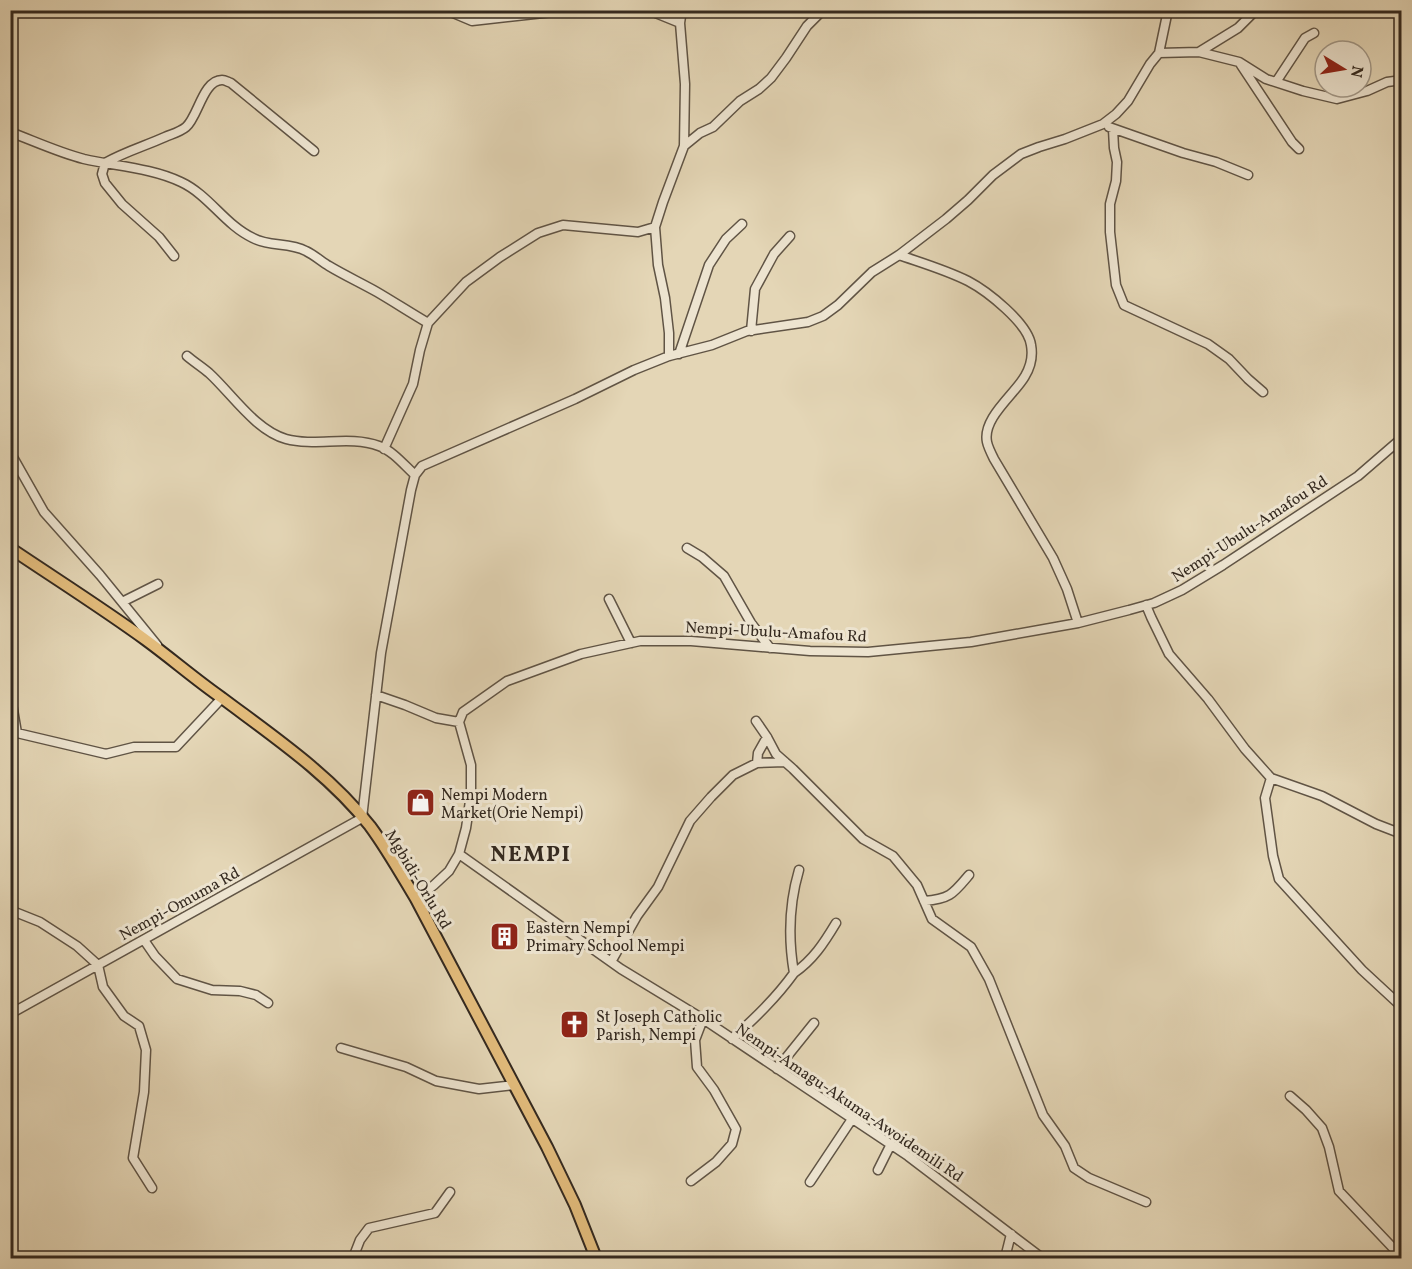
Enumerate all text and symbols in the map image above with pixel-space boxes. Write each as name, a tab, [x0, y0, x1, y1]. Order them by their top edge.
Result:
north arrow	[1313, 39, 1373, 99]
text: N	[1344, 64, 1368, 80]
street label: Nempi-Ubulu-Amafou Rd	[1168, 471, 1332, 588]
street label: Nempi-Ubulu-Amafou Rd	[685, 617, 867, 649]
place label: Nempi Modern Market(Orie Nempi)	[441, 785, 584, 825]
shop icon: Nempi Modern Market(Orie Nempi)	[404, 787, 436, 819]
street label: Mgbidi-Orlu Rd	[379, 826, 456, 934]
district label: NEMPI	[491, 840, 571, 871]
street label: Nempi-Omuma Rd	[116, 863, 244, 947]
place label: Eastern Nempi Primary School Nempi	[526, 918, 685, 958]
building icon: Eastern Nempi Primary School Nempi	[489, 920, 521, 952]
place label: St Joseph Catholic Parish, Nempi	[596, 1007, 722, 1047]
church icon: St Joseph Catholic Parish, Nempi	[559, 1009, 591, 1041]
street label: Nempi-Amagu-Akuma-Awoidemili Rd	[731, 1019, 967, 1188]

